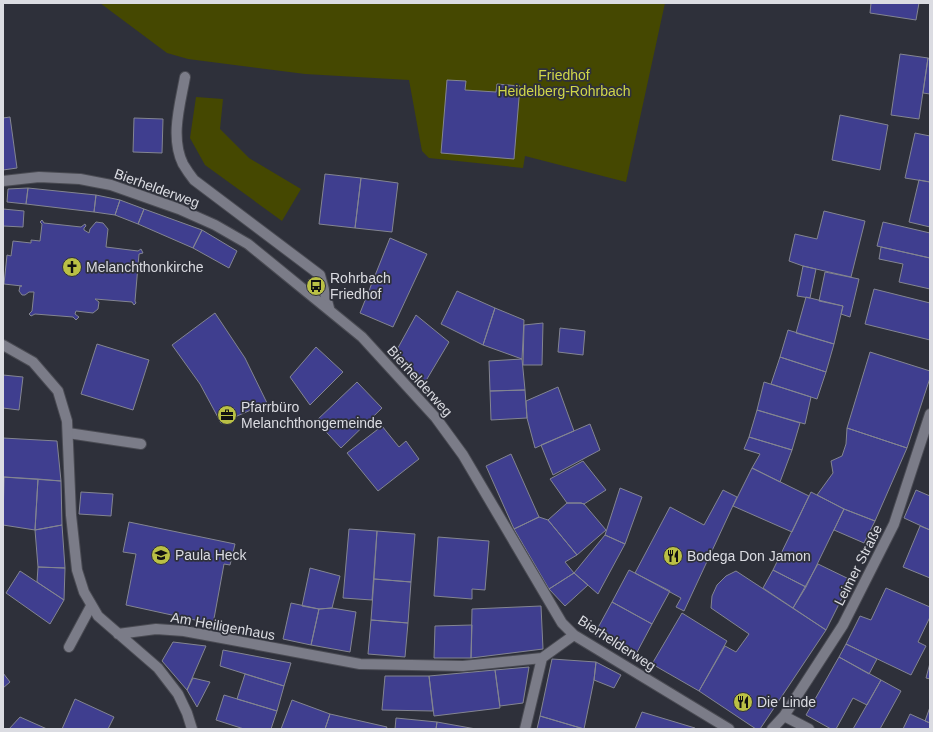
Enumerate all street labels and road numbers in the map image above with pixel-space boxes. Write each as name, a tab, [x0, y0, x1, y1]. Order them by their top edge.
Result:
street label: Bierhelderweg	[112, 165, 202, 211]
street label: Bierhelderweg	[384, 342, 456, 420]
street label: Leimer Straße	[831, 522, 885, 608]
street label: Am Heiligenhaus	[169, 609, 277, 643]
street label: Bierhelderweg	[575, 612, 659, 674]

